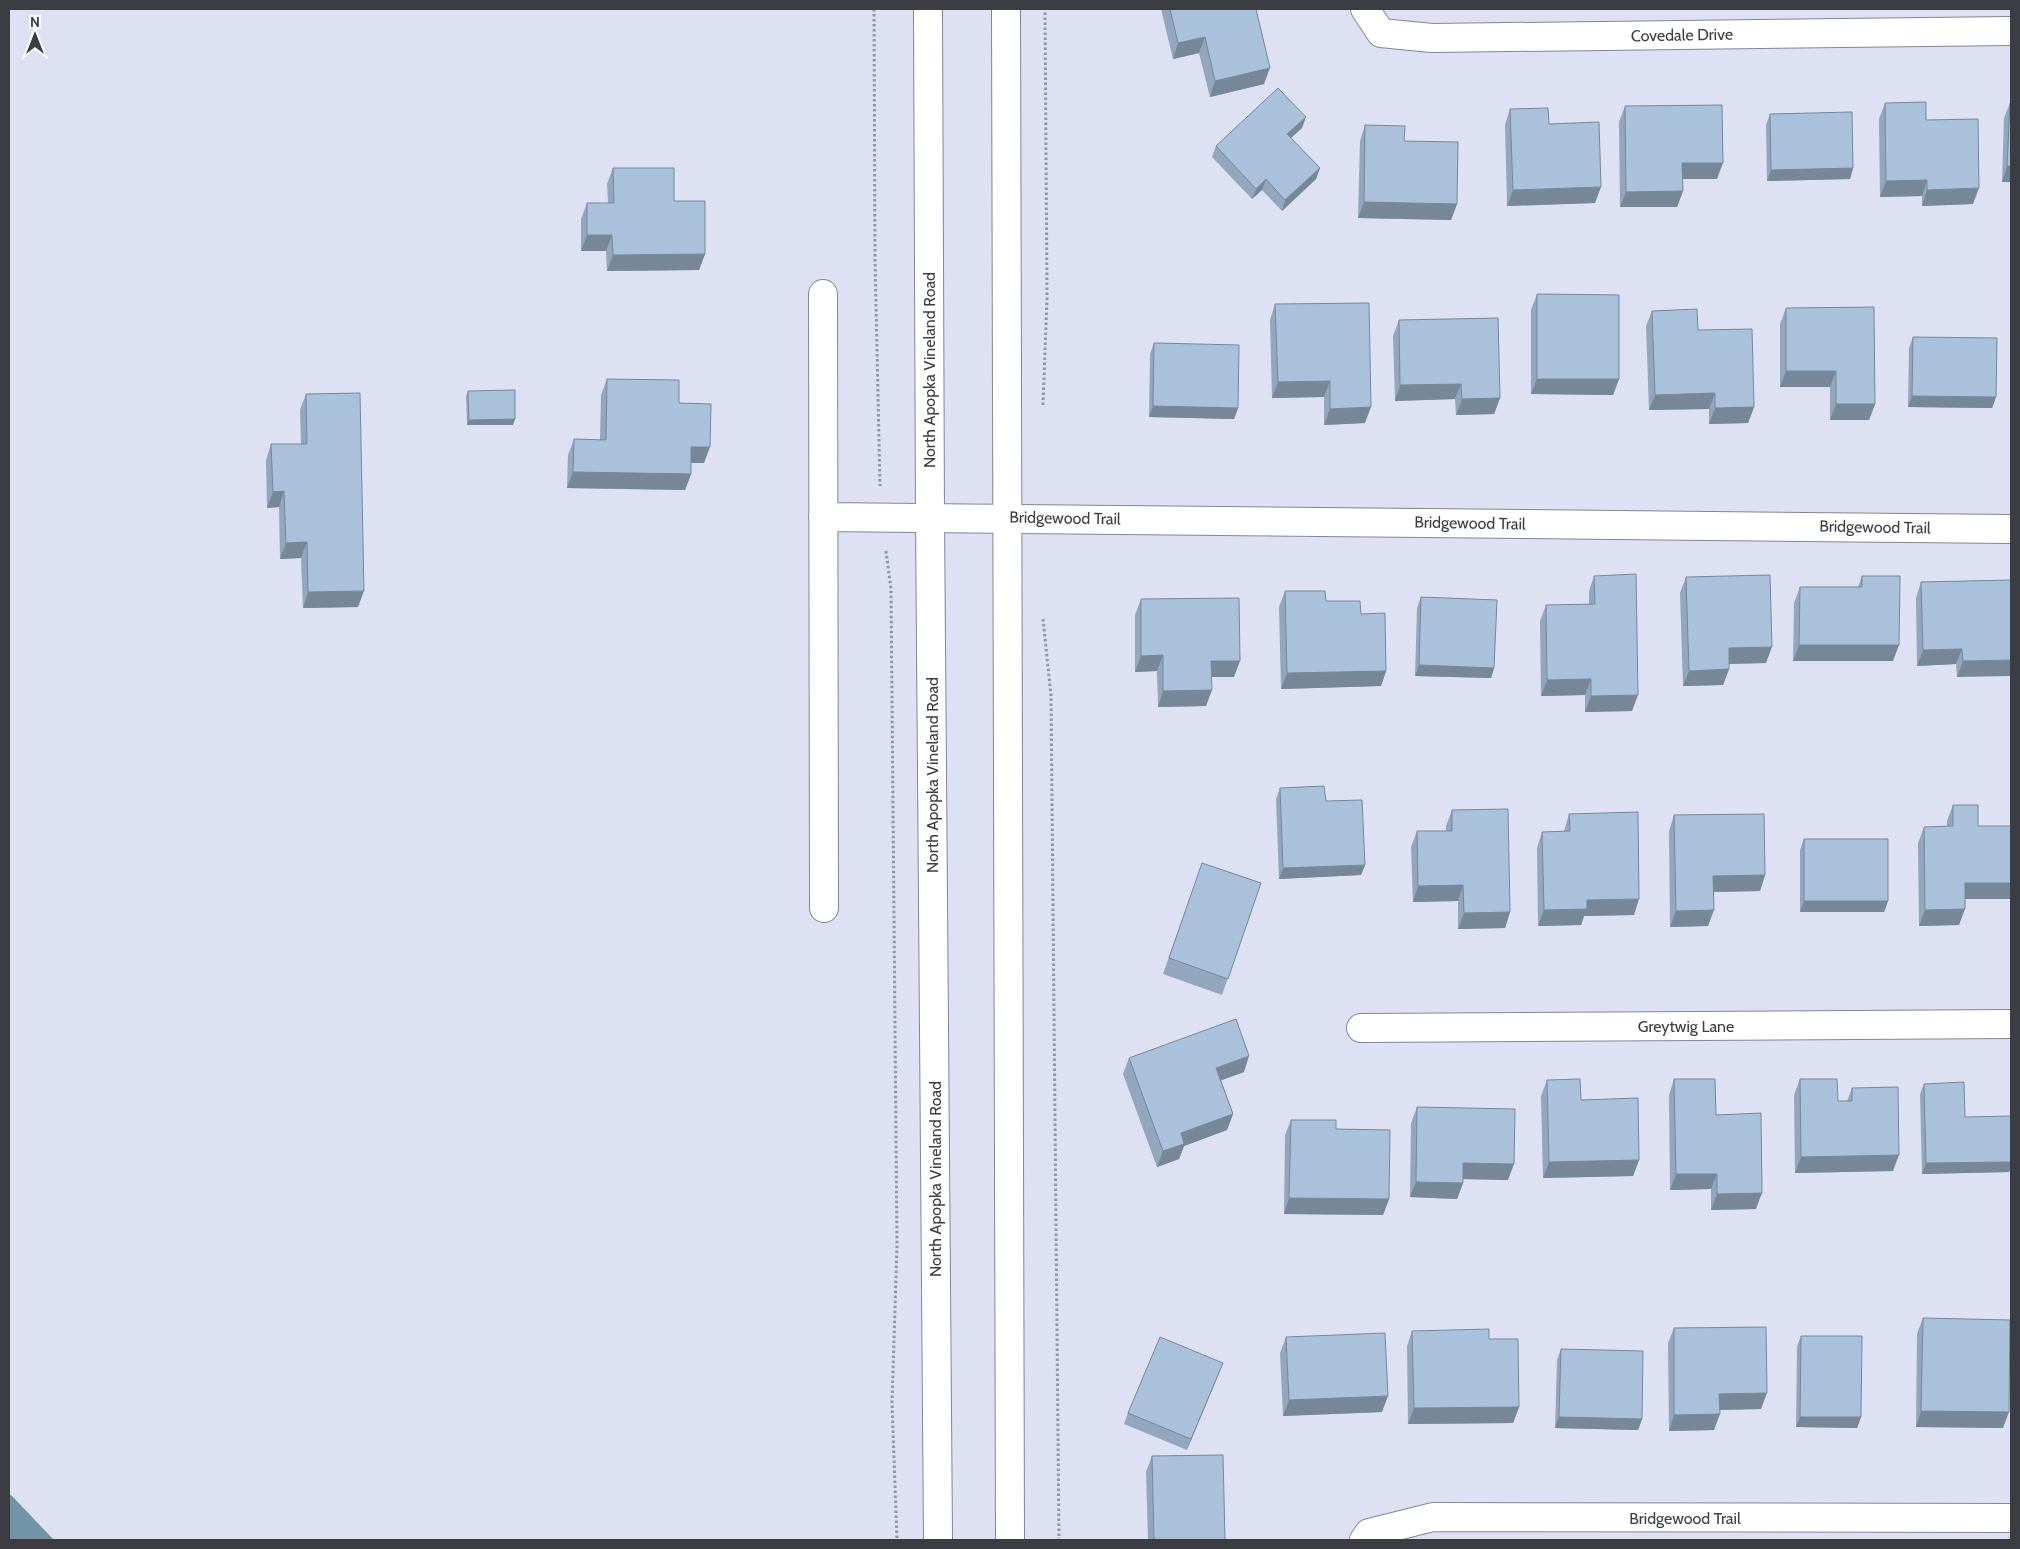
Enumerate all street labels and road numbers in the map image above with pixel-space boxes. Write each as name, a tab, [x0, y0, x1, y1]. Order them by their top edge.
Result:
street label: Covedale Drive	[1631, 25, 1733, 45]
street label: North Apopka Vineland Road	[920, 272, 939, 468]
street label: Bridgewood Trail	[1009, 508, 1121, 528]
street label: Bridgewood Trail	[1414, 513, 1526, 533]
street label: Bridgewood Trail	[1819, 517, 1931, 537]
street label: North Apopka Vineland Road	[923, 677, 942, 873]
street label: Greytwig Lane	[1638, 1017, 1734, 1036]
street label: North Apopka Vineland Road	[926, 1081, 945, 1277]
street label: Bridgewood Trail	[1629, 1509, 1741, 1528]

